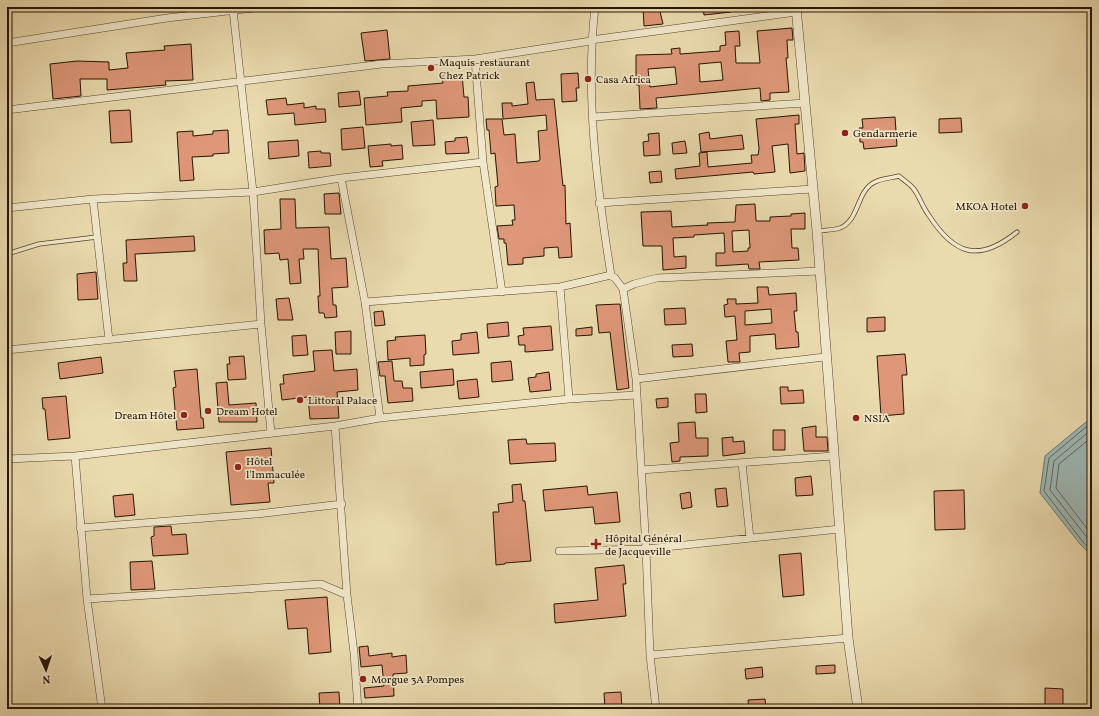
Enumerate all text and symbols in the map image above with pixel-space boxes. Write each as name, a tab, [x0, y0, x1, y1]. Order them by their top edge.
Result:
place label: Maquis-restaurant Chez Patrick	[439, 56, 530, 84]
marker: Maquis-restaurant Chez Patrick	[426, 63, 436, 73]
place label: Casa Africa	[596, 73, 651, 88]
marker: Casa Africa	[583, 74, 593, 84]
place label: Gendarmerie	[853, 127, 917, 142]
marker: Gendarmerie	[840, 128, 850, 138]
place label: MKOA Hotel	[955, 200, 1017, 215]
marker: MKOA Hotel	[1020, 201, 1030, 211]
place label: Littoral Palace	[308, 394, 377, 409]
marker: Littoral Palace	[295, 395, 305, 405]
place label: Dream Hotel	[216, 405, 278, 420]
marker: Dream Hotel	[203, 406, 213, 416]
place label: Dream Hôtel	[114, 409, 176, 424]
marker: Dream Hôtel	[179, 410, 189, 420]
place label: NSIA	[864, 412, 890, 427]
marker: NSIA	[851, 413, 861, 423]
place label: Hôtel l'Immaculée	[246, 455, 305, 483]
marker: Hôtel l'Immaculée	[233, 462, 243, 472]
place label: Hôpital Général de Jacqueville	[605, 532, 682, 560]
marker: Hôpital Général de Jacqueville	[590, 538, 602, 550]
north arrow	[26, 650, 66, 690]
text: N	[42, 671, 51, 686]
place label: Morgue 3A Pompes	[371, 673, 465, 688]
marker: Morgue 3A Pompes	[358, 674, 368, 684]

